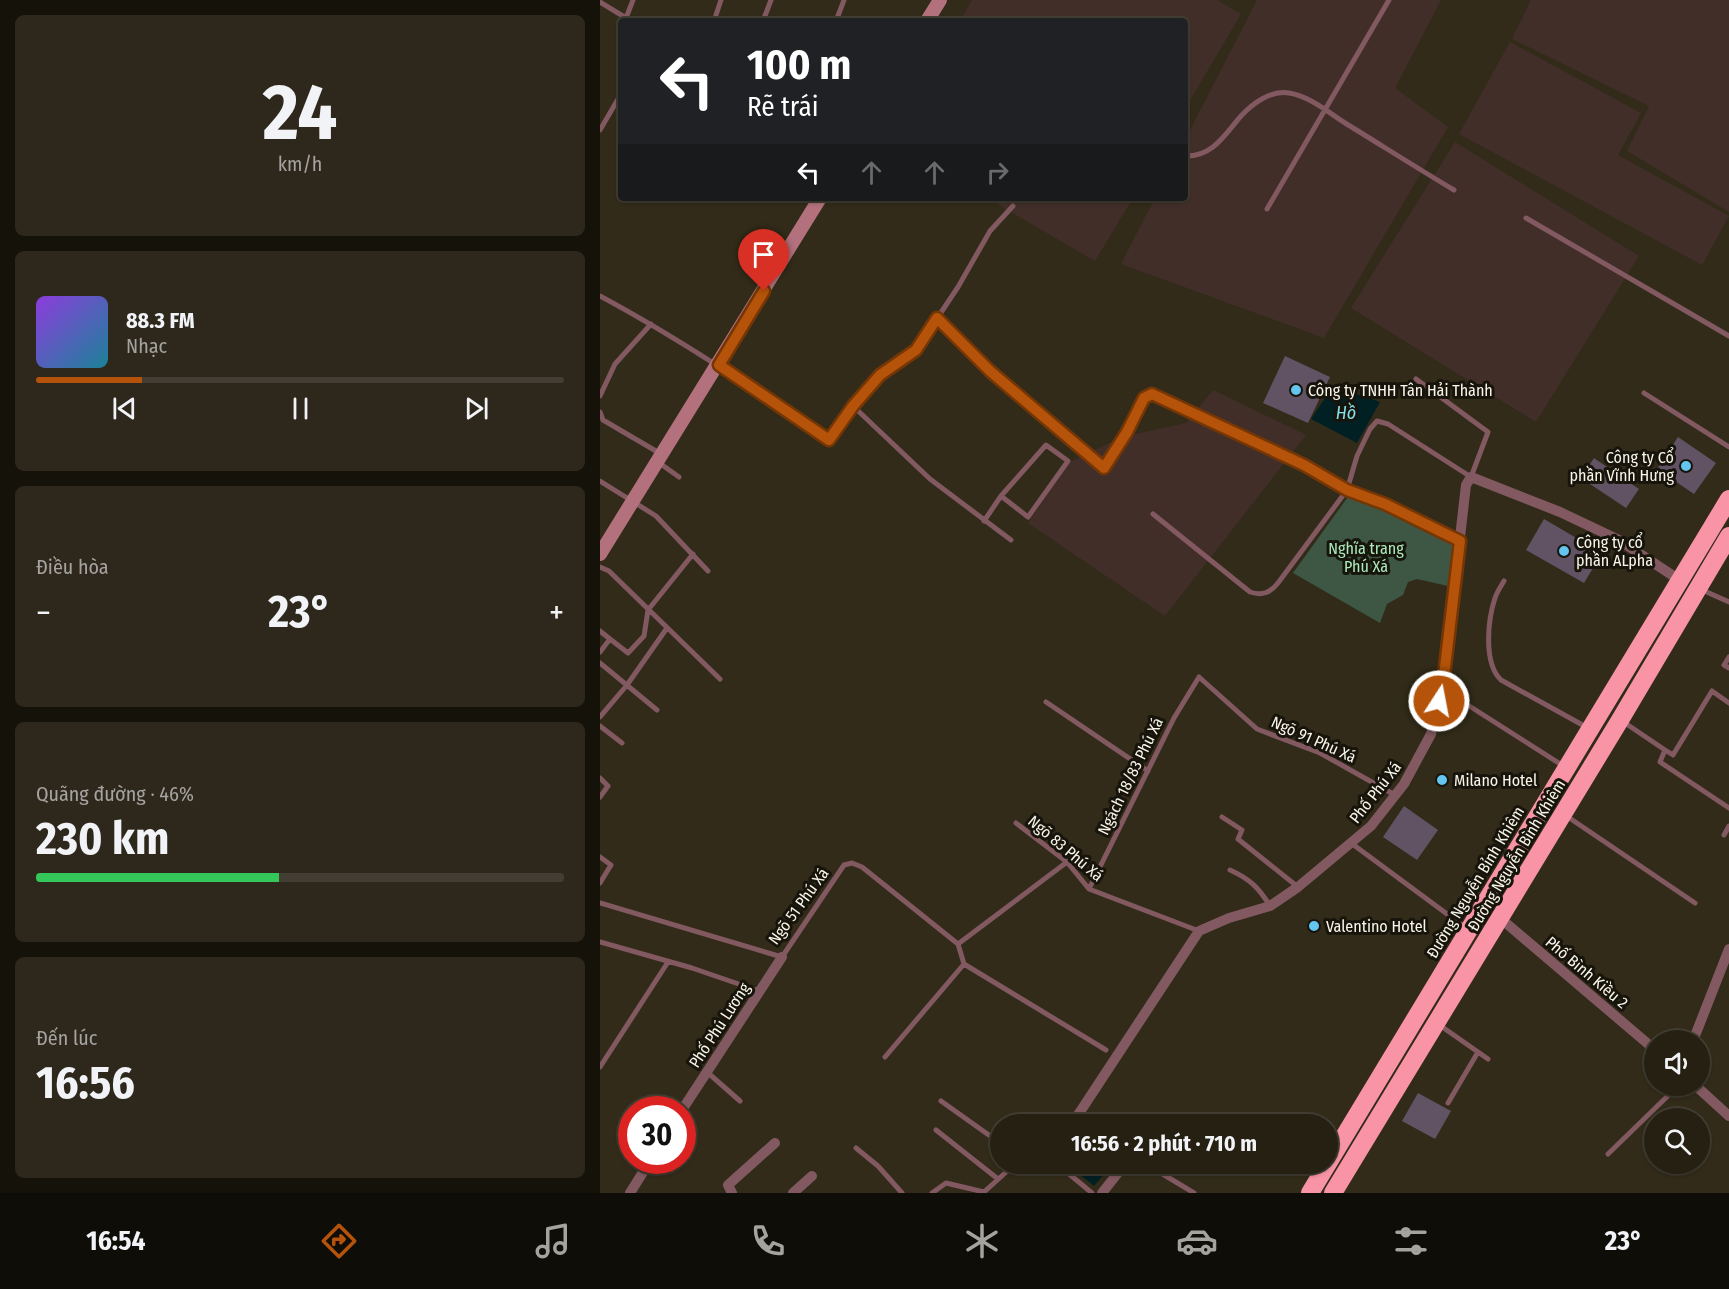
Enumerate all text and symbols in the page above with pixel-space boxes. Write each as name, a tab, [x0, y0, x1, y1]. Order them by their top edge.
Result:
text: 100 m	[747, 40, 851, 90]
icon: left	[648, 42, 726, 120]
text: 24	[263, 66, 337, 160]
text: Rẽ trái	[747, 91, 818, 123]
text: km/h	[278, 152, 322, 176]
icon: left	[792, 156, 825, 189]
icon: ahead	[855, 156, 888, 189]
icon: ahead	[918, 156, 951, 189]
icon: right	[981, 156, 1014, 189]
pin	[738, 229, 789, 291]
icon: arrive	[747, 238, 780, 271]
text: 88.3 FM	[126, 307, 195, 334]
text: Nhạc	[126, 334, 167, 358]
place label: Công ty TNHH Tân Hải Thành	[1308, 381, 1493, 400]
marker: Công ty TNHH Tân Hải Thành	[1289, 383, 1303, 397]
icon: previous	[108, 392, 141, 425]
icon: pause	[284, 392, 317, 425]
icon: next	[460, 392, 493, 425]
water label: Hồ	[1336, 402, 1356, 424]
place label: Công ty Cổ phần Vĩnh Hưng	[1570, 447, 1674, 485]
marker: Công ty Cổ phần Vĩnh Hưng	[1679, 459, 1693, 473]
place label: Công ty cổ phần ALpha	[1576, 532, 1653, 570]
park label: Nghĩa trang Phú Xá	[1328, 539, 1404, 576]
marker: Công ty cổ phần ALpha	[1557, 544, 1571, 558]
text: Điều hòa	[36, 555, 109, 579]
text: 23°	[268, 585, 332, 639]
text: −	[36, 593, 51, 633]
text: +	[549, 593, 564, 633]
position arrow	[1407, 669, 1471, 733]
street label: Ngõ 91 Phú Xá	[1268, 712, 1359, 767]
street label: Ngách 18/83 Phú Xá	[1094, 714, 1167, 838]
street label: Phố Phú Xá	[1345, 757, 1405, 827]
place label: Milano Hotel	[1454, 771, 1537, 790]
marker: Milano Hotel	[1435, 773, 1449, 787]
street label: Đường Nguyễn Bình Khiêm	[1464, 776, 1569, 935]
text: Quãng đường · 46%	[36, 782, 194, 806]
street label: Đường Nguyễn Bỉnh Khiêm	[1423, 803, 1528, 962]
street label: Ngõ 83 Phú Xá	[1024, 811, 1107, 885]
text: 230 km	[36, 812, 169, 866]
street label: Ngõ 51 Phú Xá	[764, 864, 833, 948]
place label: Valentino Hotel	[1326, 917, 1427, 936]
marker: Valentino Hotel	[1307, 919, 1321, 933]
street label: Phố Bình Kiều 2	[1542, 932, 1632, 1012]
street label: Phố Phú Lương	[684, 978, 754, 1071]
text: Đến lúc	[36, 1026, 97, 1050]
map controls	[1644, 1030, 1710, 1174]
button: sound	[1644, 1030, 1710, 1096]
text: 16:56	[36, 1056, 135, 1110]
speed limit sign: 30	[618, 1096, 696, 1174]
button: search	[1644, 1108, 1710, 1174]
text: 16:56 · 2 phút · 710 m	[1071, 1130, 1257, 1157]
icon: directions	[318, 1220, 360, 1262]
icon: music	[532, 1220, 574, 1262]
icon: phone	[747, 1220, 789, 1262]
icon: climate	[961, 1220, 1003, 1262]
icon: car	[1176, 1220, 1218, 1262]
icon: filters	[1390, 1220, 1432, 1262]
text: 16:54	[86, 1225, 145, 1257]
text: 23°	[1605, 1225, 1643, 1257]

